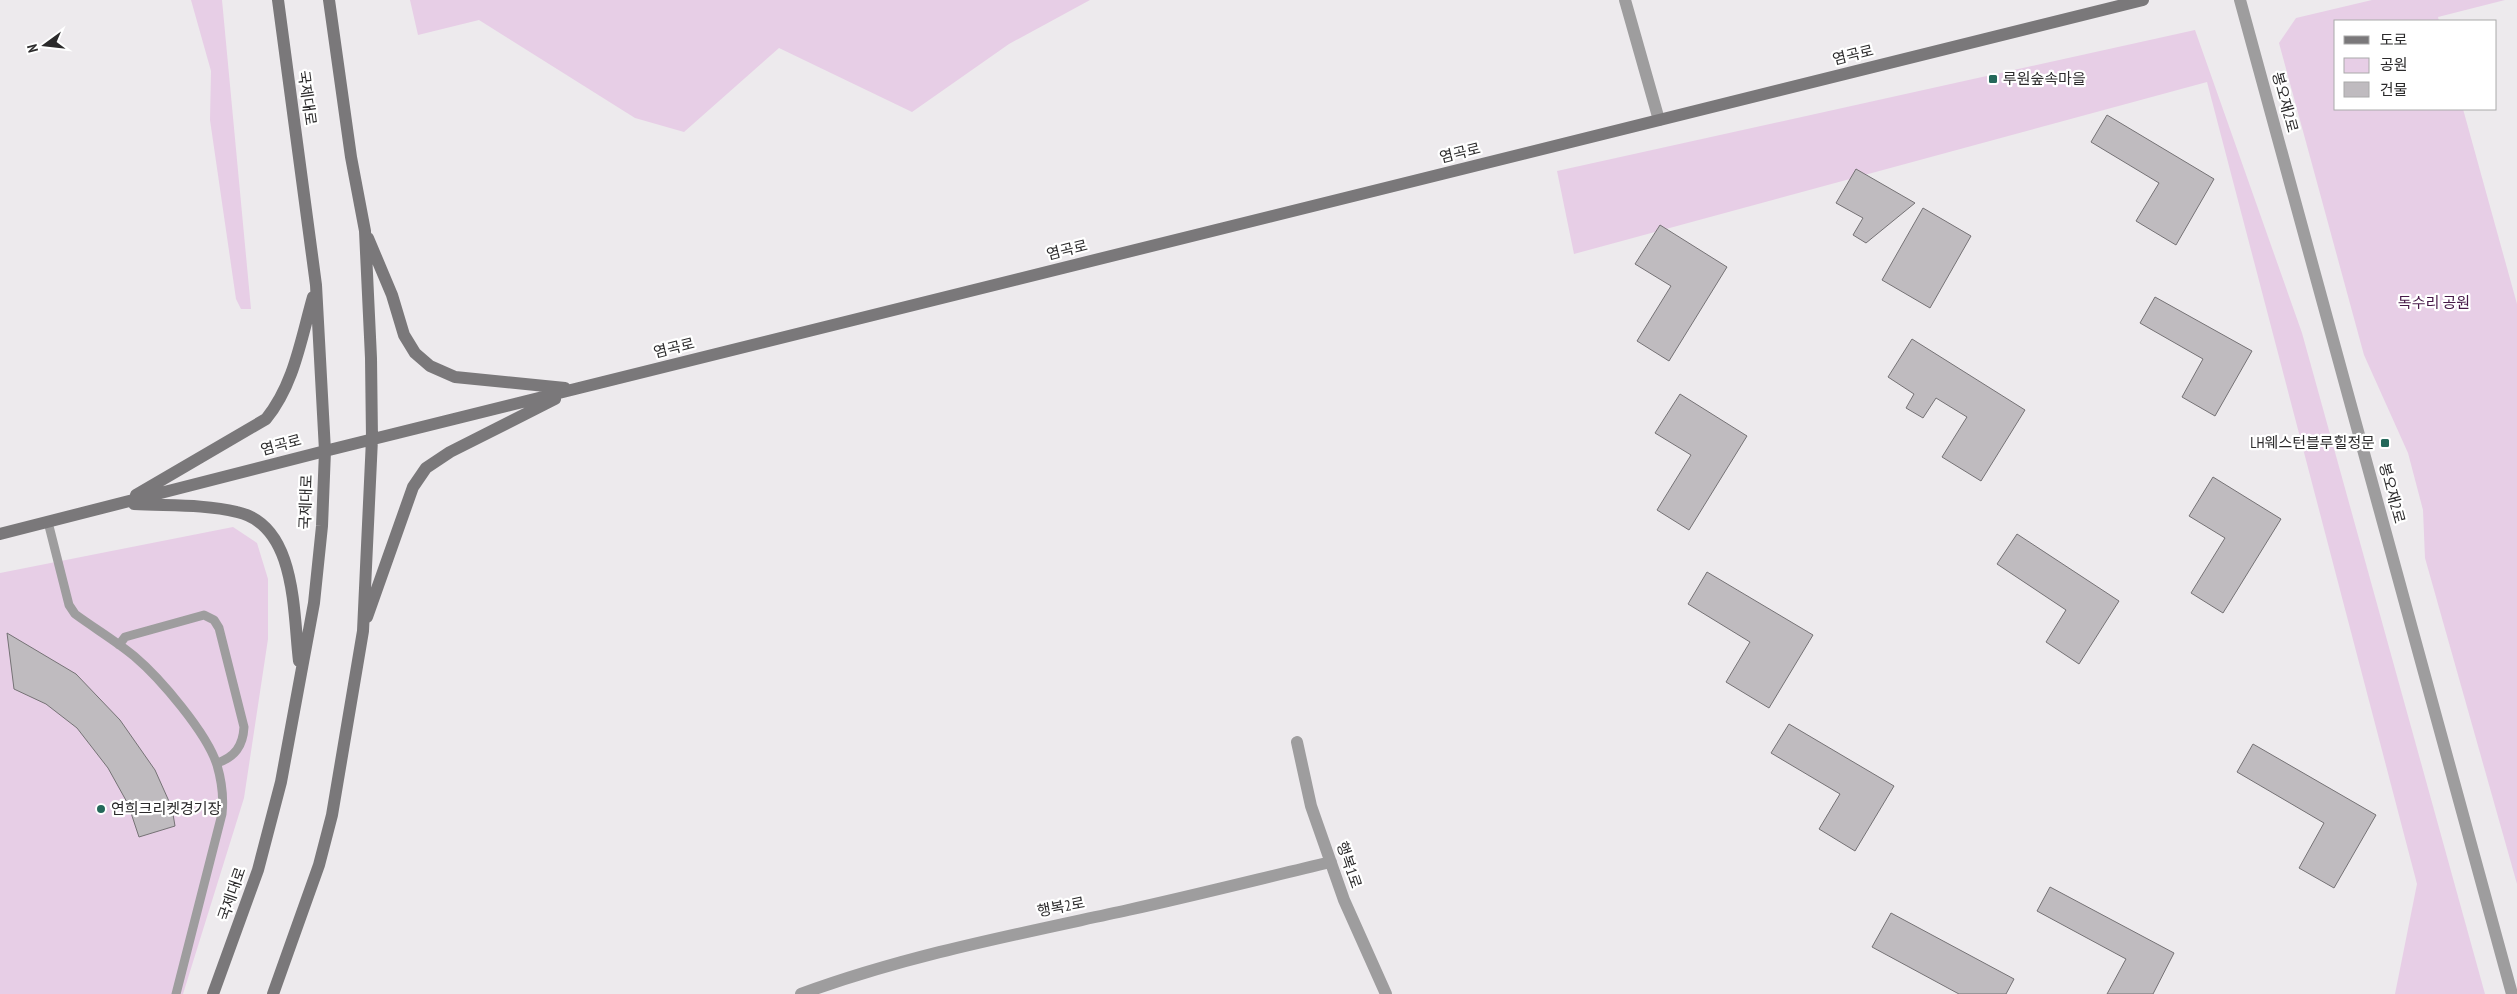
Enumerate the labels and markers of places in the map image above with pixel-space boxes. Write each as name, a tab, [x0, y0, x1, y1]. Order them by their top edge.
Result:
place label: 루원숲속마을	[2003, 69, 2086, 88]
marker: 루원숲속마을	[1987, 73, 1999, 85]
place label: LH웨스턴블루힐정문	[2250, 433, 2375, 452]
marker: LH웨스턴블루힐정문	[2379, 437, 2391, 449]
place label: 연희크리켓경기장	[111, 799, 222, 818]
marker: 연희크리켓경기장	[95, 803, 107, 815]

